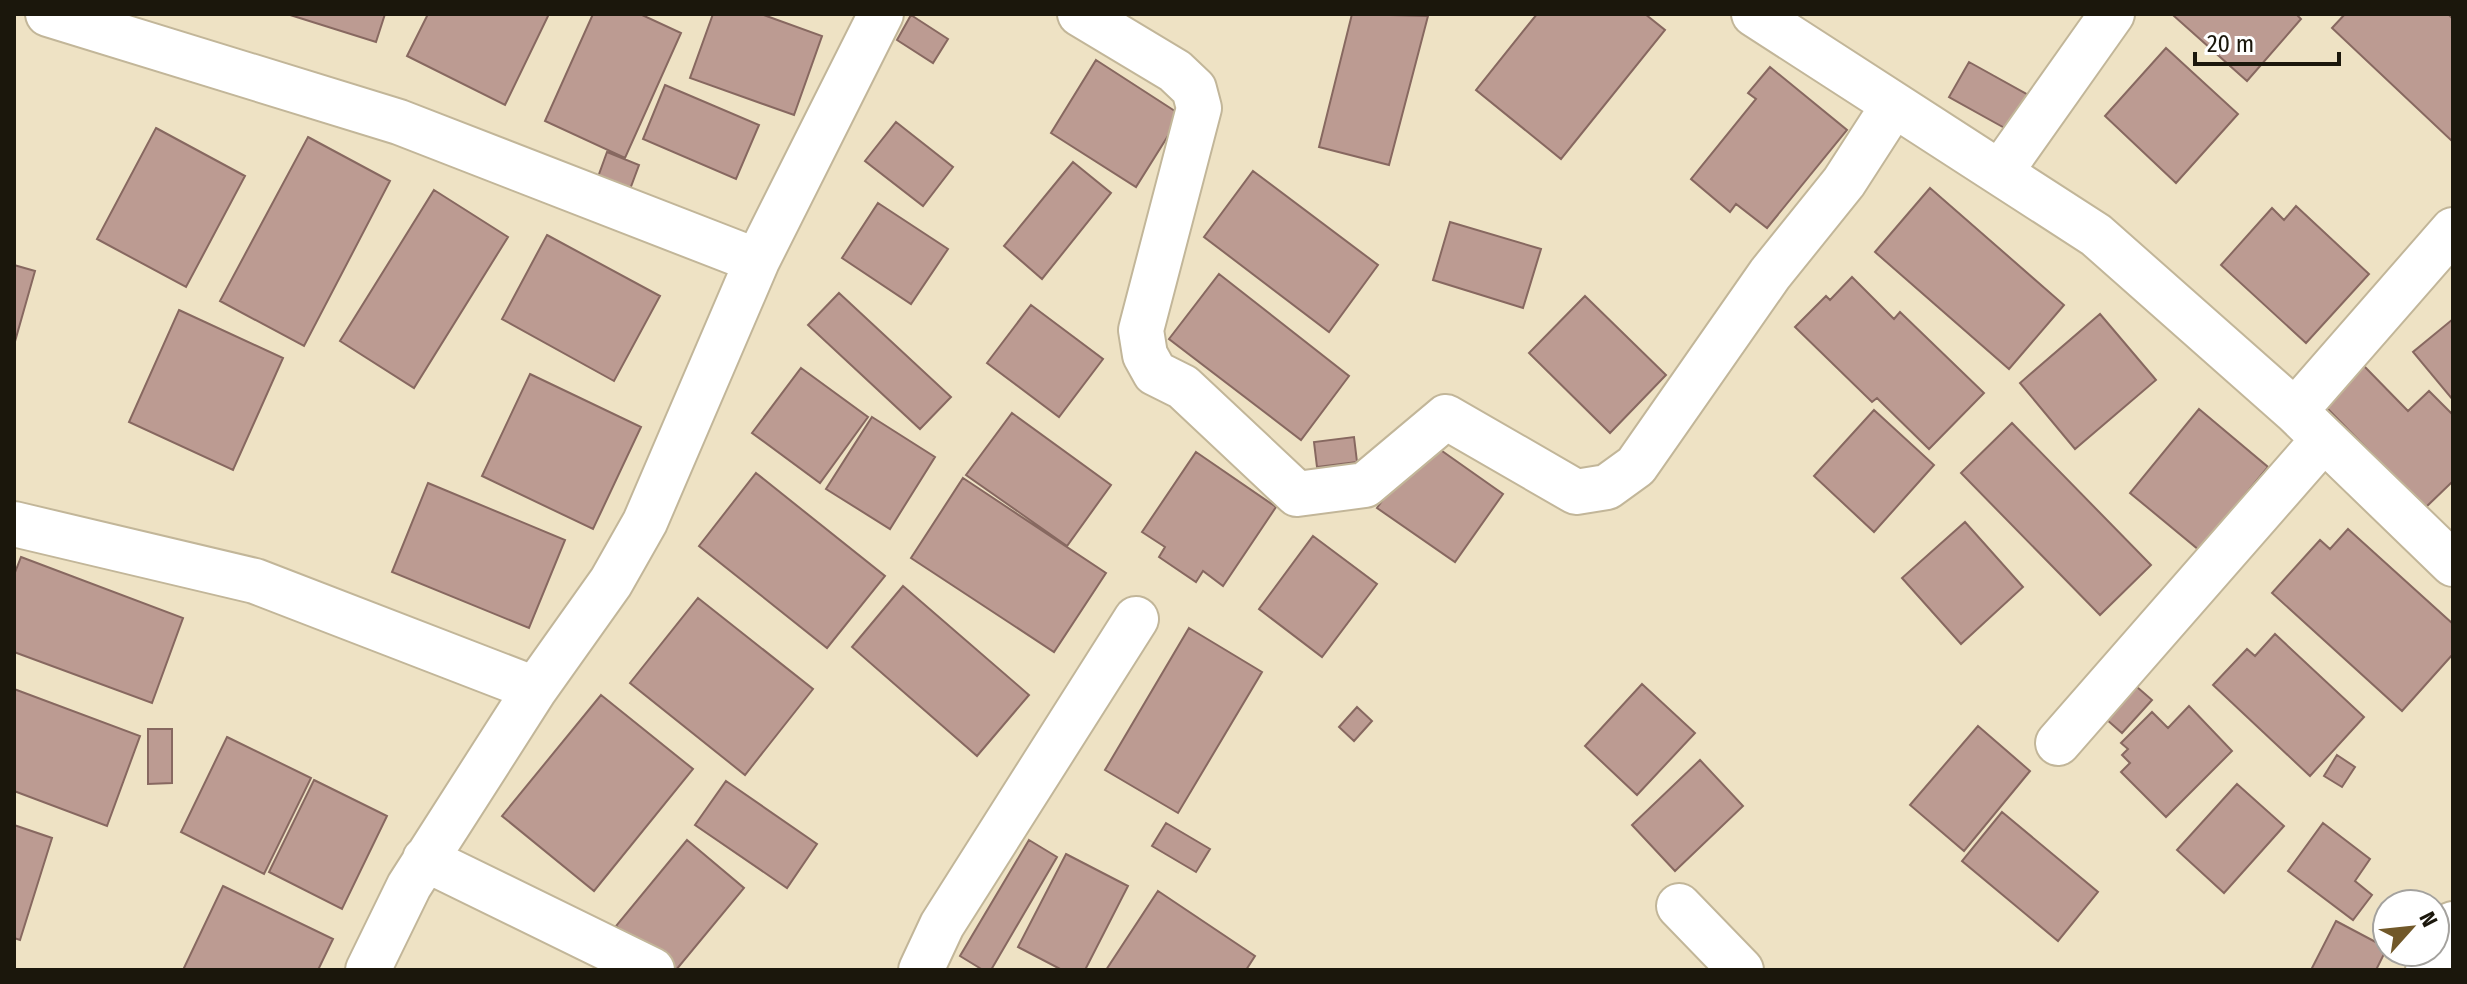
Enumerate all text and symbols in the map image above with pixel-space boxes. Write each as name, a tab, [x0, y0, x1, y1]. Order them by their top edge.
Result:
scale bar	[2195, 16, 2339, 66]
text: 20 m	[2207, 30, 2254, 58]
north arrow	[2371, 888, 2451, 968]
text: N	[2413, 907, 2443, 931]

